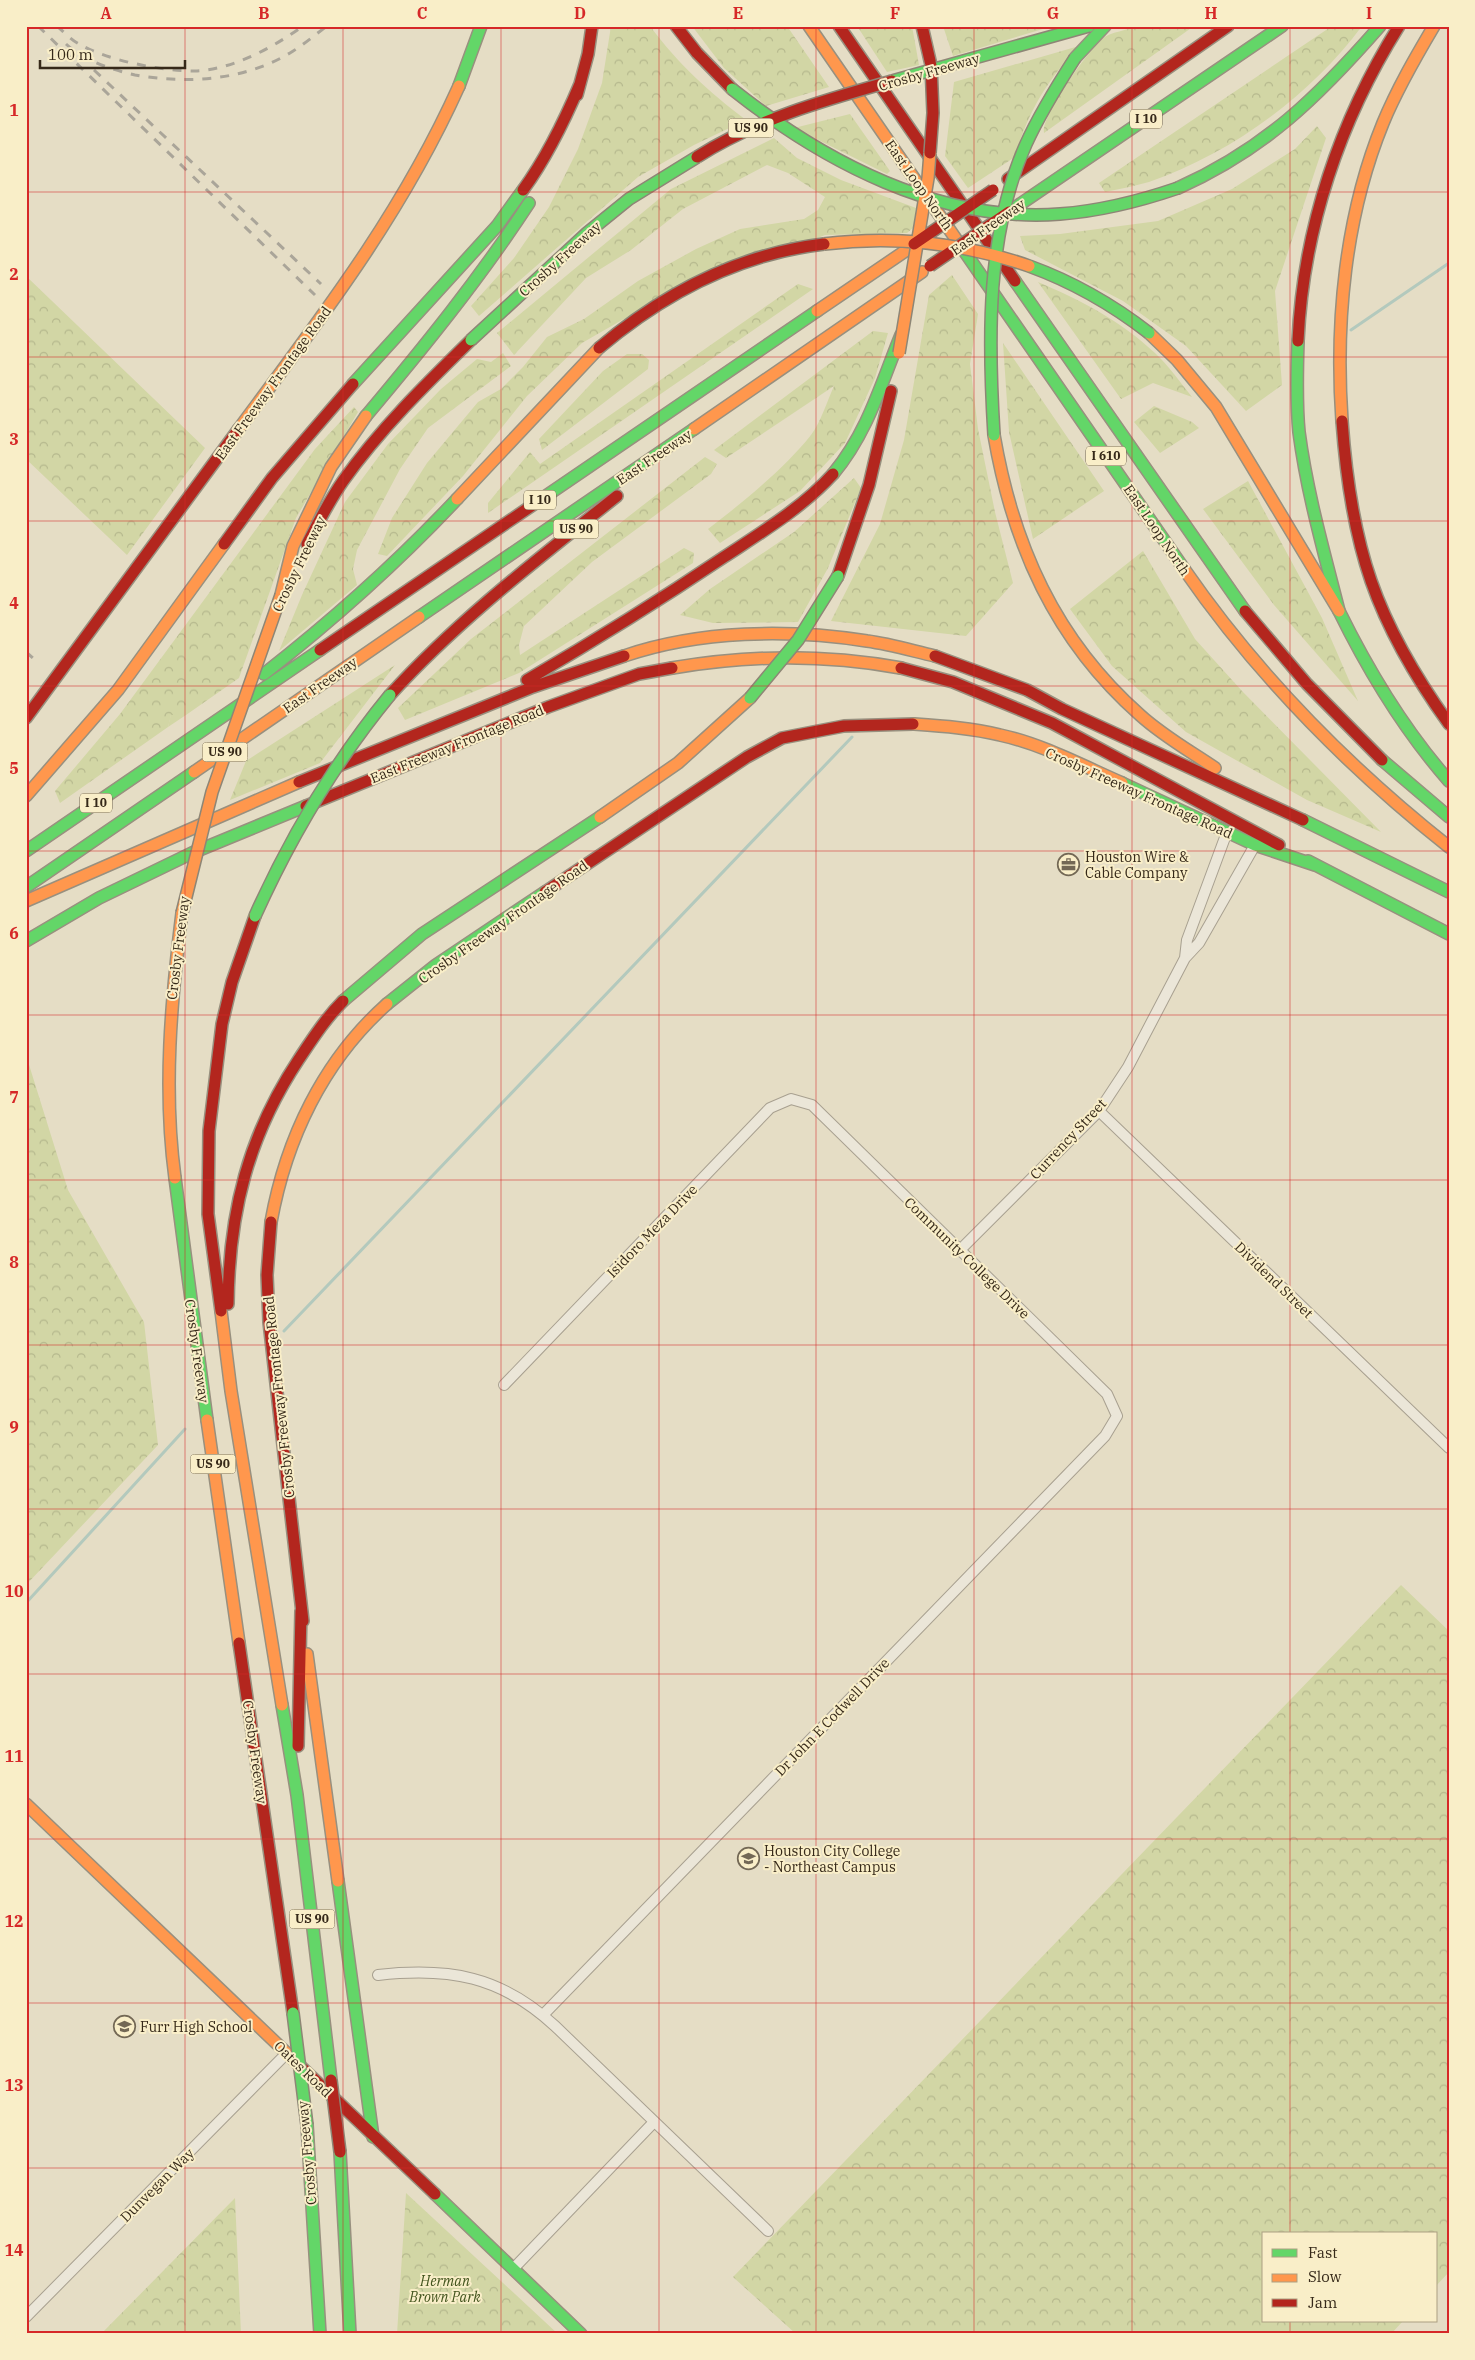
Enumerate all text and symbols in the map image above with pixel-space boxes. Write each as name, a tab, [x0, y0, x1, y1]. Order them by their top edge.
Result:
text: A	[100, 3, 112, 23]
text: B	[258, 3, 270, 23]
text: C	[417, 3, 427, 23]
text: D	[574, 3, 586, 23]
text: E	[733, 3, 743, 23]
text: F	[890, 3, 900, 23]
text: G	[1047, 3, 1059, 23]
text: H	[1205, 3, 1218, 23]
text: I	[1366, 3, 1372, 23]
scale bar	[40, 38, 185, 70]
text: 100 m	[48, 45, 93, 64]
street label: Crosby Freeway	[876, 49, 982, 95]
text: 1	[9, 100, 19, 120]
road number: I 10	[1130, 110, 1162, 128]
road number: US 90	[728, 119, 774, 138]
street label: East Loop North	[881, 136, 957, 234]
street label: East Freeway	[947, 194, 1029, 259]
street label: Crosby Freeway	[515, 217, 605, 301]
text: 2	[9, 264, 19, 284]
street label: East Freeway Frontage Road	[211, 302, 335, 463]
street label: East Freeway	[613, 425, 695, 489]
text: 3	[9, 429, 19, 449]
road number: I 610	[1086, 446, 1126, 466]
street label: East Loop North	[1120, 481, 1194, 579]
road number: I 10	[524, 490, 556, 510]
street label: Crosby Freeway	[268, 513, 330, 615]
road number: US 90	[554, 520, 598, 538]
text: 4	[9, 593, 19, 613]
street label: East Freeway	[279, 652, 361, 717]
street label: East Freeway Frontage Road	[367, 701, 547, 787]
road number: US 90	[202, 742, 248, 762]
street label: Crosby Freeway Frontage Road	[1043, 743, 1236, 843]
text: 5	[9, 758, 19, 778]
road number: I 10	[80, 794, 112, 812]
place label: Houston Wire & Cable Company	[1085, 848, 1189, 882]
office icon: Houston Wire & Cable Company	[1057, 853, 1081, 877]
street label: Crosby Freeway Frontage Road	[415, 856, 592, 988]
street label: Crosby Freeway	[163, 895, 193, 1001]
text: 6	[9, 923, 19, 943]
text: 7	[9, 1087, 19, 1107]
street label: Currency Street	[1026, 1095, 1110, 1183]
street label: Isidoro Meza Drive	[603, 1181, 701, 1281]
street label: Community College Drive	[900, 1193, 1034, 1323]
street label: Dividend Street	[1231, 1238, 1317, 1322]
text: 8	[9, 1252, 19, 1272]
street label: Crosby Freeway Frontage Road	[259, 1295, 299, 1499]
street label: Crosby Freeway	[181, 1298, 213, 1404]
text: 9	[9, 1417, 19, 1437]
road number: US 90	[190, 1455, 236, 1474]
text: 10	[4, 1581, 24, 1601]
street label: Dr John E Codwell Drive	[771, 1654, 893, 1780]
street label: Crosby Freeway	[239, 1699, 271, 1805]
text: 11	[4, 1746, 24, 1766]
place label: Houston City College - Northeast Campus	[764, 1842, 900, 1876]
school or university icon: Houston City College - Northeast Campus	[736, 1847, 760, 1871]
road number: US 90	[290, 1910, 334, 1928]
text: 12	[4, 1911, 24, 1931]
school or university icon: Furr High School	[112, 2015, 136, 2039]
place label: Furr High School	[140, 2018, 252, 2036]
street label: Oates Road	[270, 2037, 336, 2101]
text: 13	[4, 2075, 24, 2095]
street label: Crosby Freeway	[293, 2100, 321, 2206]
street label: Dunvegan Way	[116, 2144, 198, 2226]
legend	[1262, 2232, 1438, 2322]
text: 14	[4, 2240, 24, 2260]
text: Fast	[1308, 2243, 1338, 2262]
text: Slow	[1308, 2267, 1342, 2286]
park label: Herman Brown Park	[408, 2272, 481, 2306]
text: Jam	[1308, 2293, 1337, 2312]

